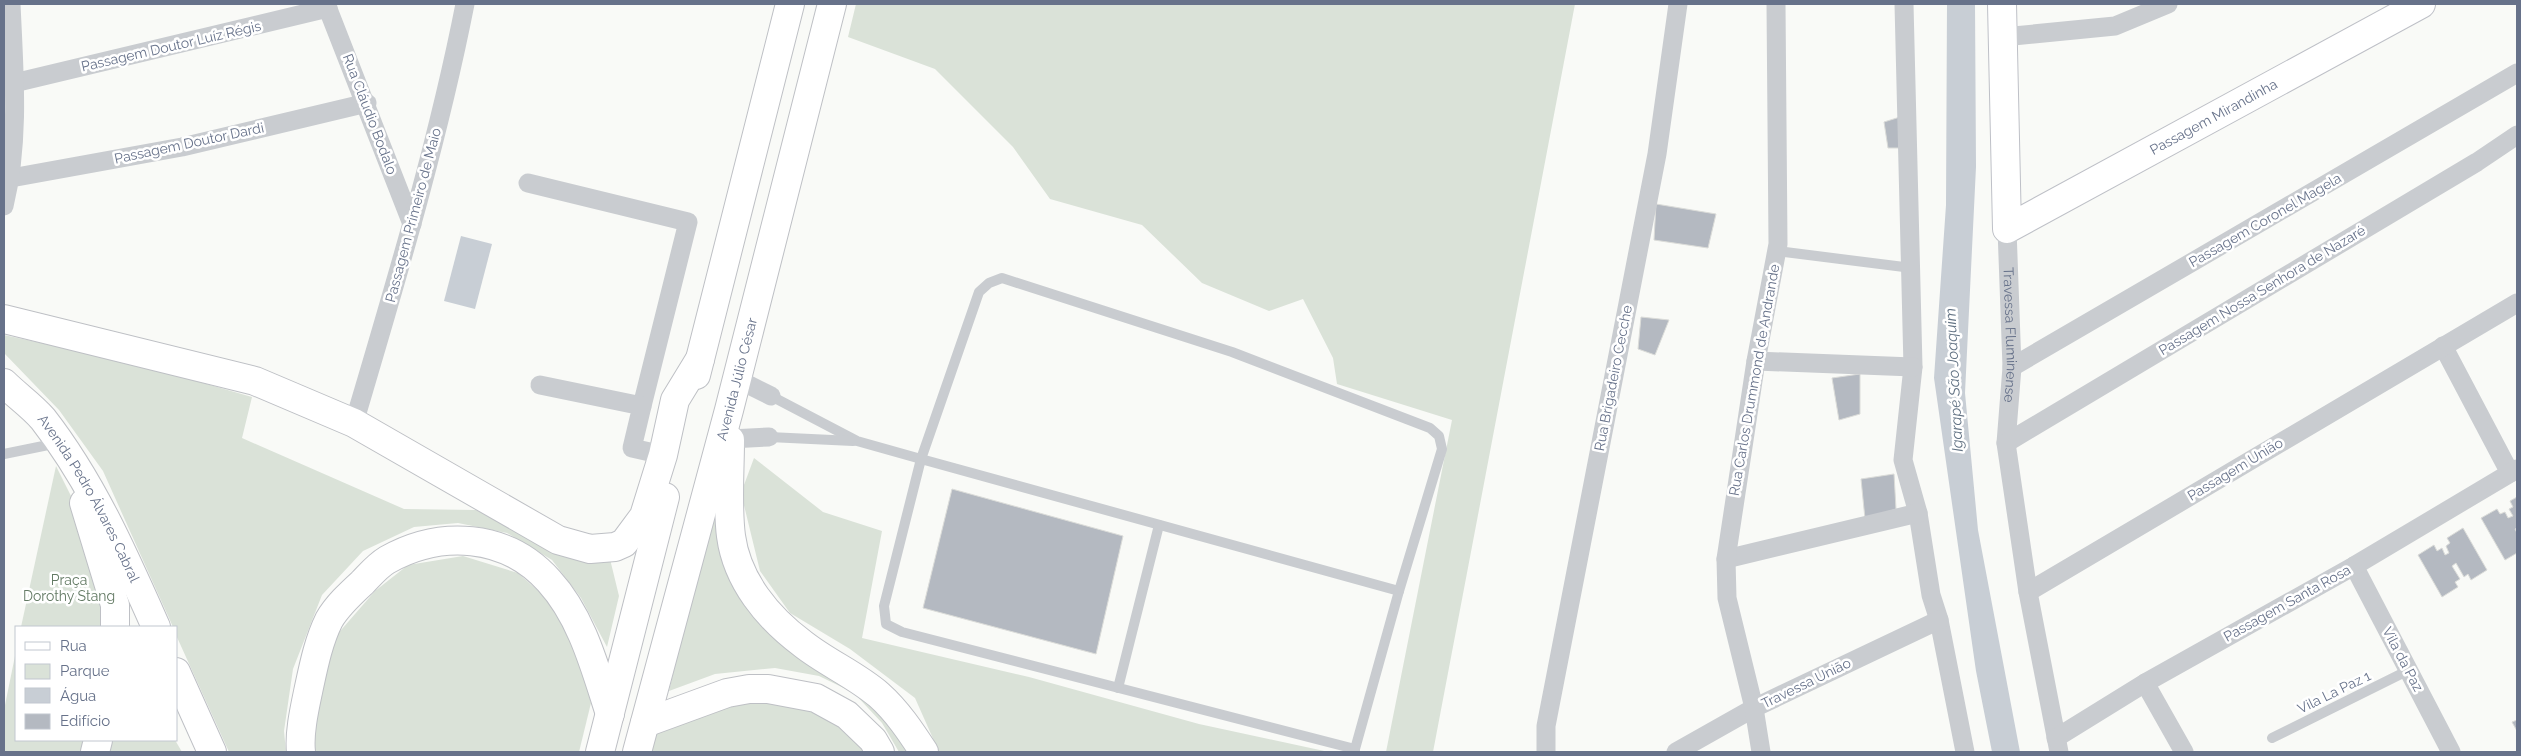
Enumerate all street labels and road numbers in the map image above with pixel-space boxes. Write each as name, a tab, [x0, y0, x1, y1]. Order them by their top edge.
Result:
street label: Passagem Doutor Luíz Régis	[80, 17, 263, 74]
street label: Rua Cláudio Bodalo	[340, 52, 400, 176]
street label: Passagem Mirandinha	[2147, 76, 2280, 158]
street label: Passagem Doutor Dardi	[113, 119, 265, 167]
street label: Passagem Primeiro de Maio	[382, 126, 444, 304]
street label: Passagem Coronel Magela	[2186, 170, 2344, 270]
street label: Passagem Nossa Senhora de Nazaré	[2156, 222, 2368, 358]
street label: Rua Carlos Drummond de Andrande	[1726, 263, 1782, 497]
street label: Travessa Fluminense	[2000, 267, 2020, 403]
street label: Rua Brigadeiro Cecche	[1591, 304, 1635, 452]
street label: Avenida Júlio César	[713, 316, 760, 442]
street label: Avenida Pedro Álvares Cabral	[35, 411, 143, 585]
street label: Passagem União	[2184, 434, 2286, 504]
street label: Passagem Santa Rosa	[2221, 561, 2353, 645]
street label: Vila da Paz	[2379, 624, 2427, 694]
street label: Travessa União	[1759, 654, 1853, 712]
street label: Vila La Paz 1	[2295, 667, 2373, 717]

